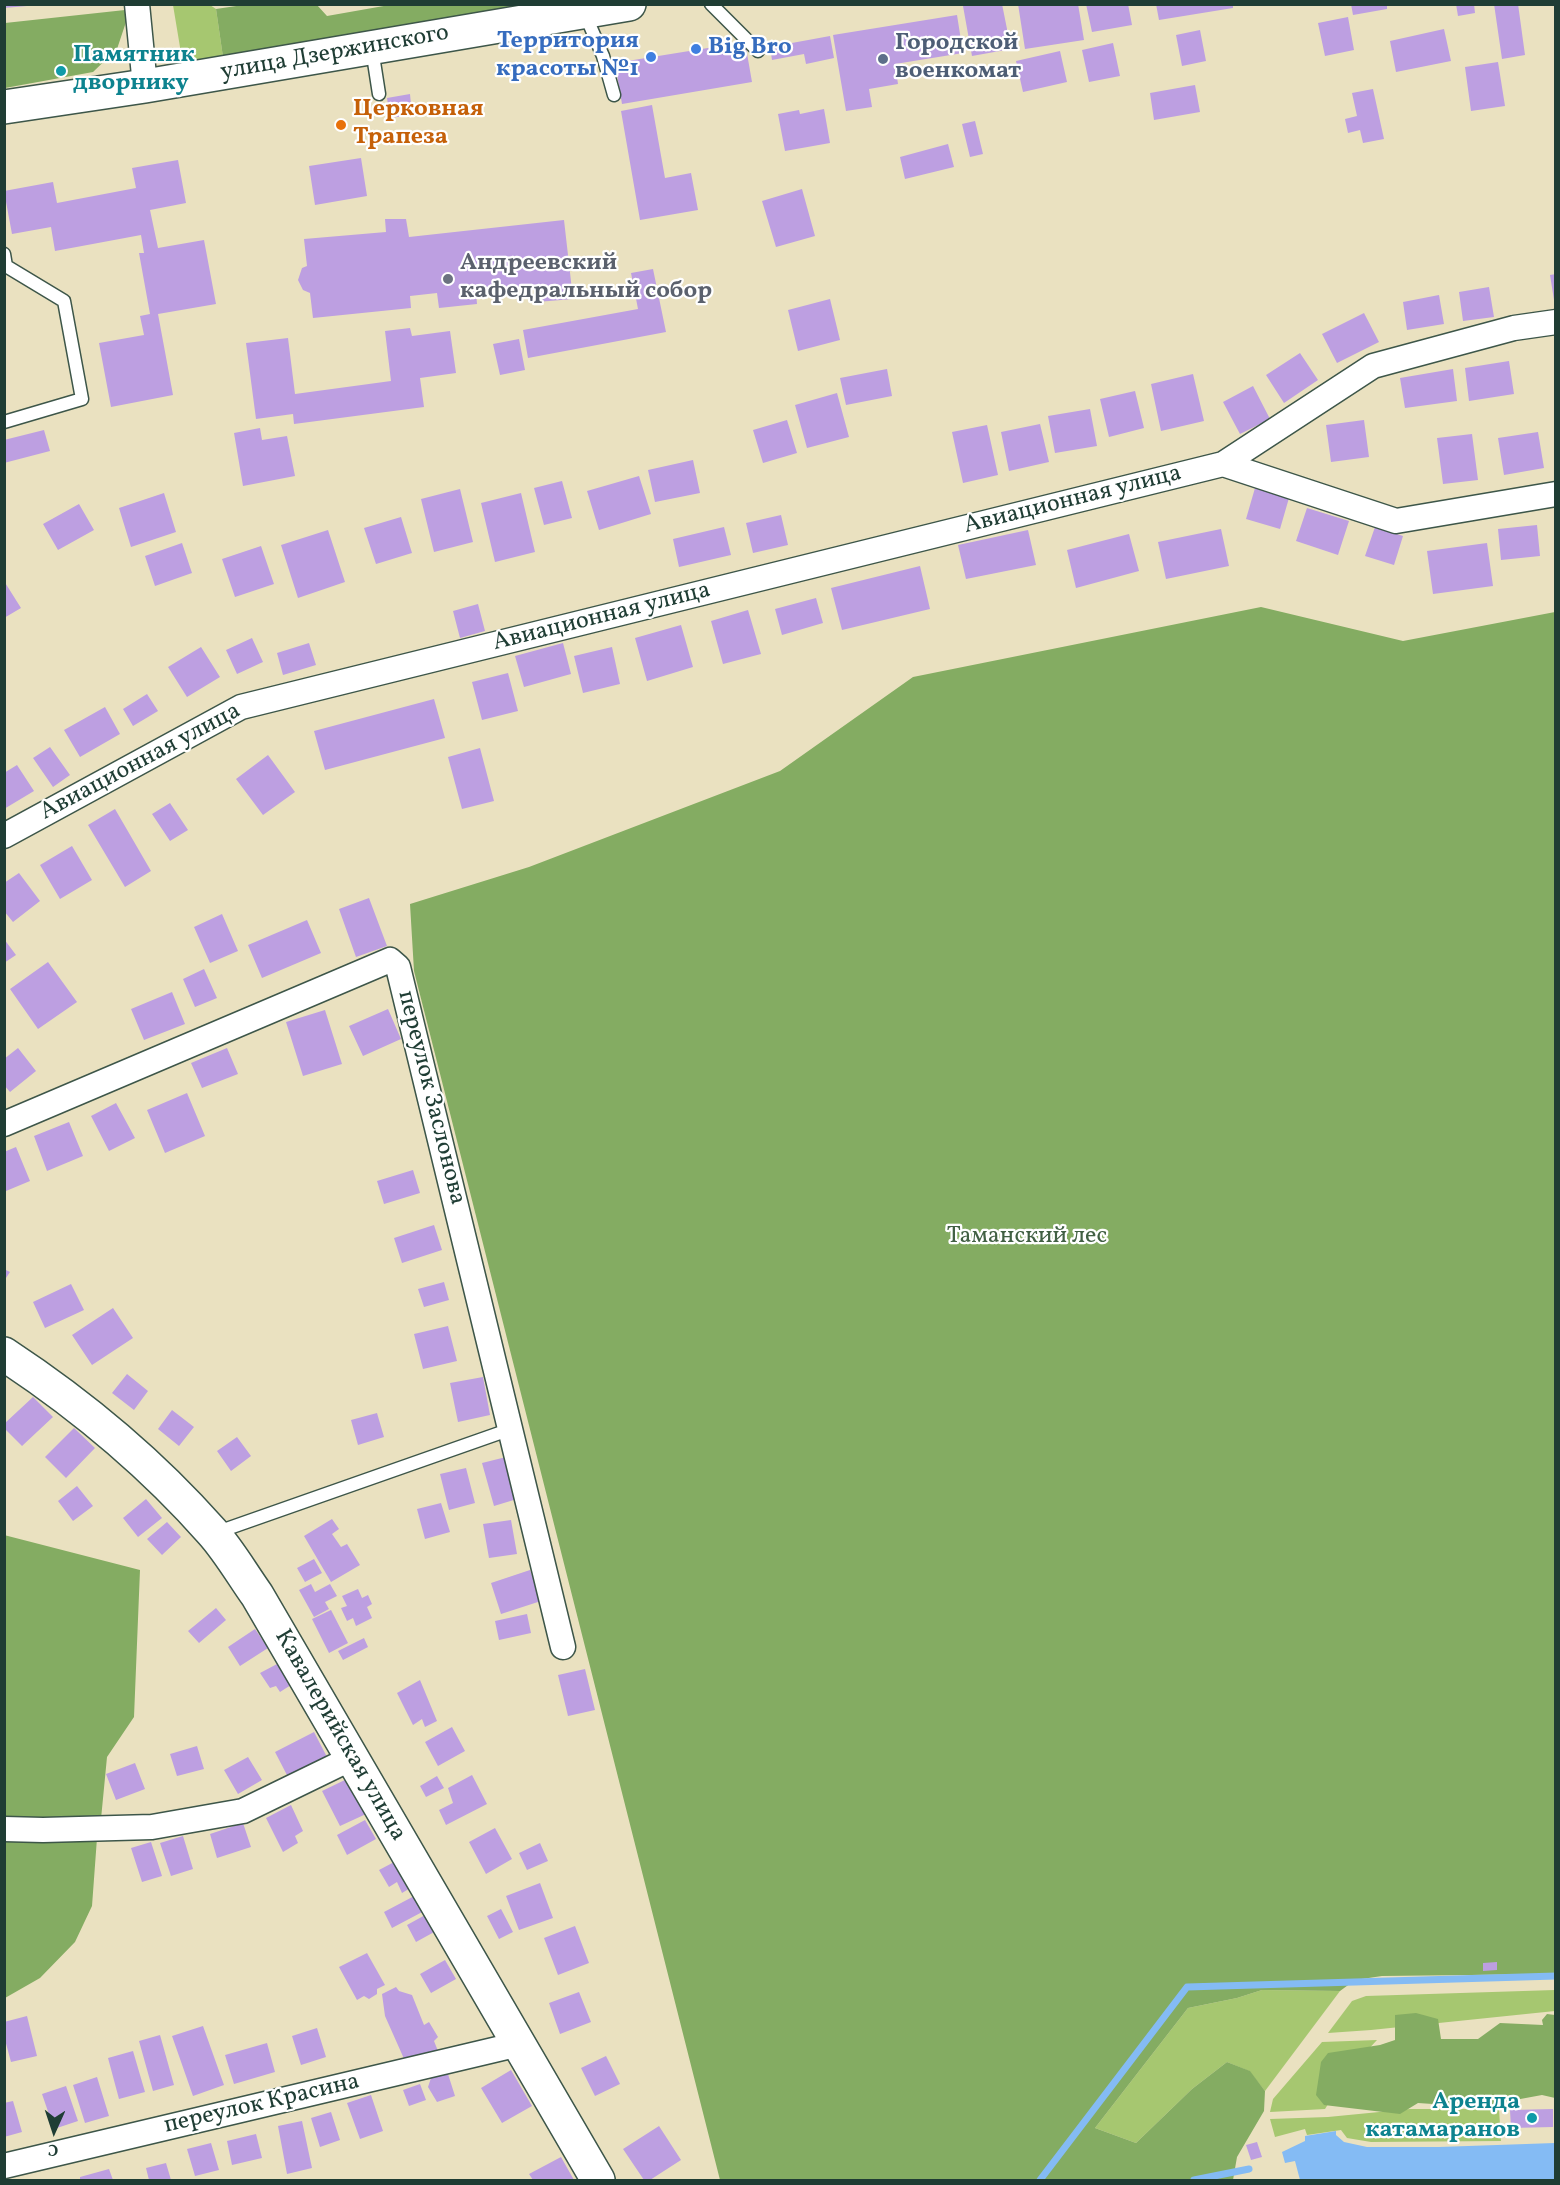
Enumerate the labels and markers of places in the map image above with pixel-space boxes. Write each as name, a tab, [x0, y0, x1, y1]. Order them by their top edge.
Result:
place label: Территория красоты №1	[496, 29, 639, 85]
place label: Городской военкомат	[895, 31, 1021, 87]
place label: Big Bro	[708, 35, 792, 63]
marker: Big Bro	[689, 42, 703, 56]
place label: Памятник дворнику	[73, 43, 195, 99]
marker: Территория красоты №1	[644, 50, 658, 64]
marker: Городской военкомат	[876, 52, 890, 66]
marker: Памятник дворнику	[54, 64, 68, 78]
place label: Церковная Трапеза	[353, 97, 484, 153]
marker: Церковная Трапеза	[334, 118, 348, 132]
place label: Андреевский кафедральный собор	[460, 251, 712, 307]
marker: Андреевский кафедральный собор	[441, 272, 455, 286]
place label: Аренда катамаранов	[1365, 2090, 1520, 2146]
marker: Аренда катамаранов	[1525, 2111, 1539, 2125]

